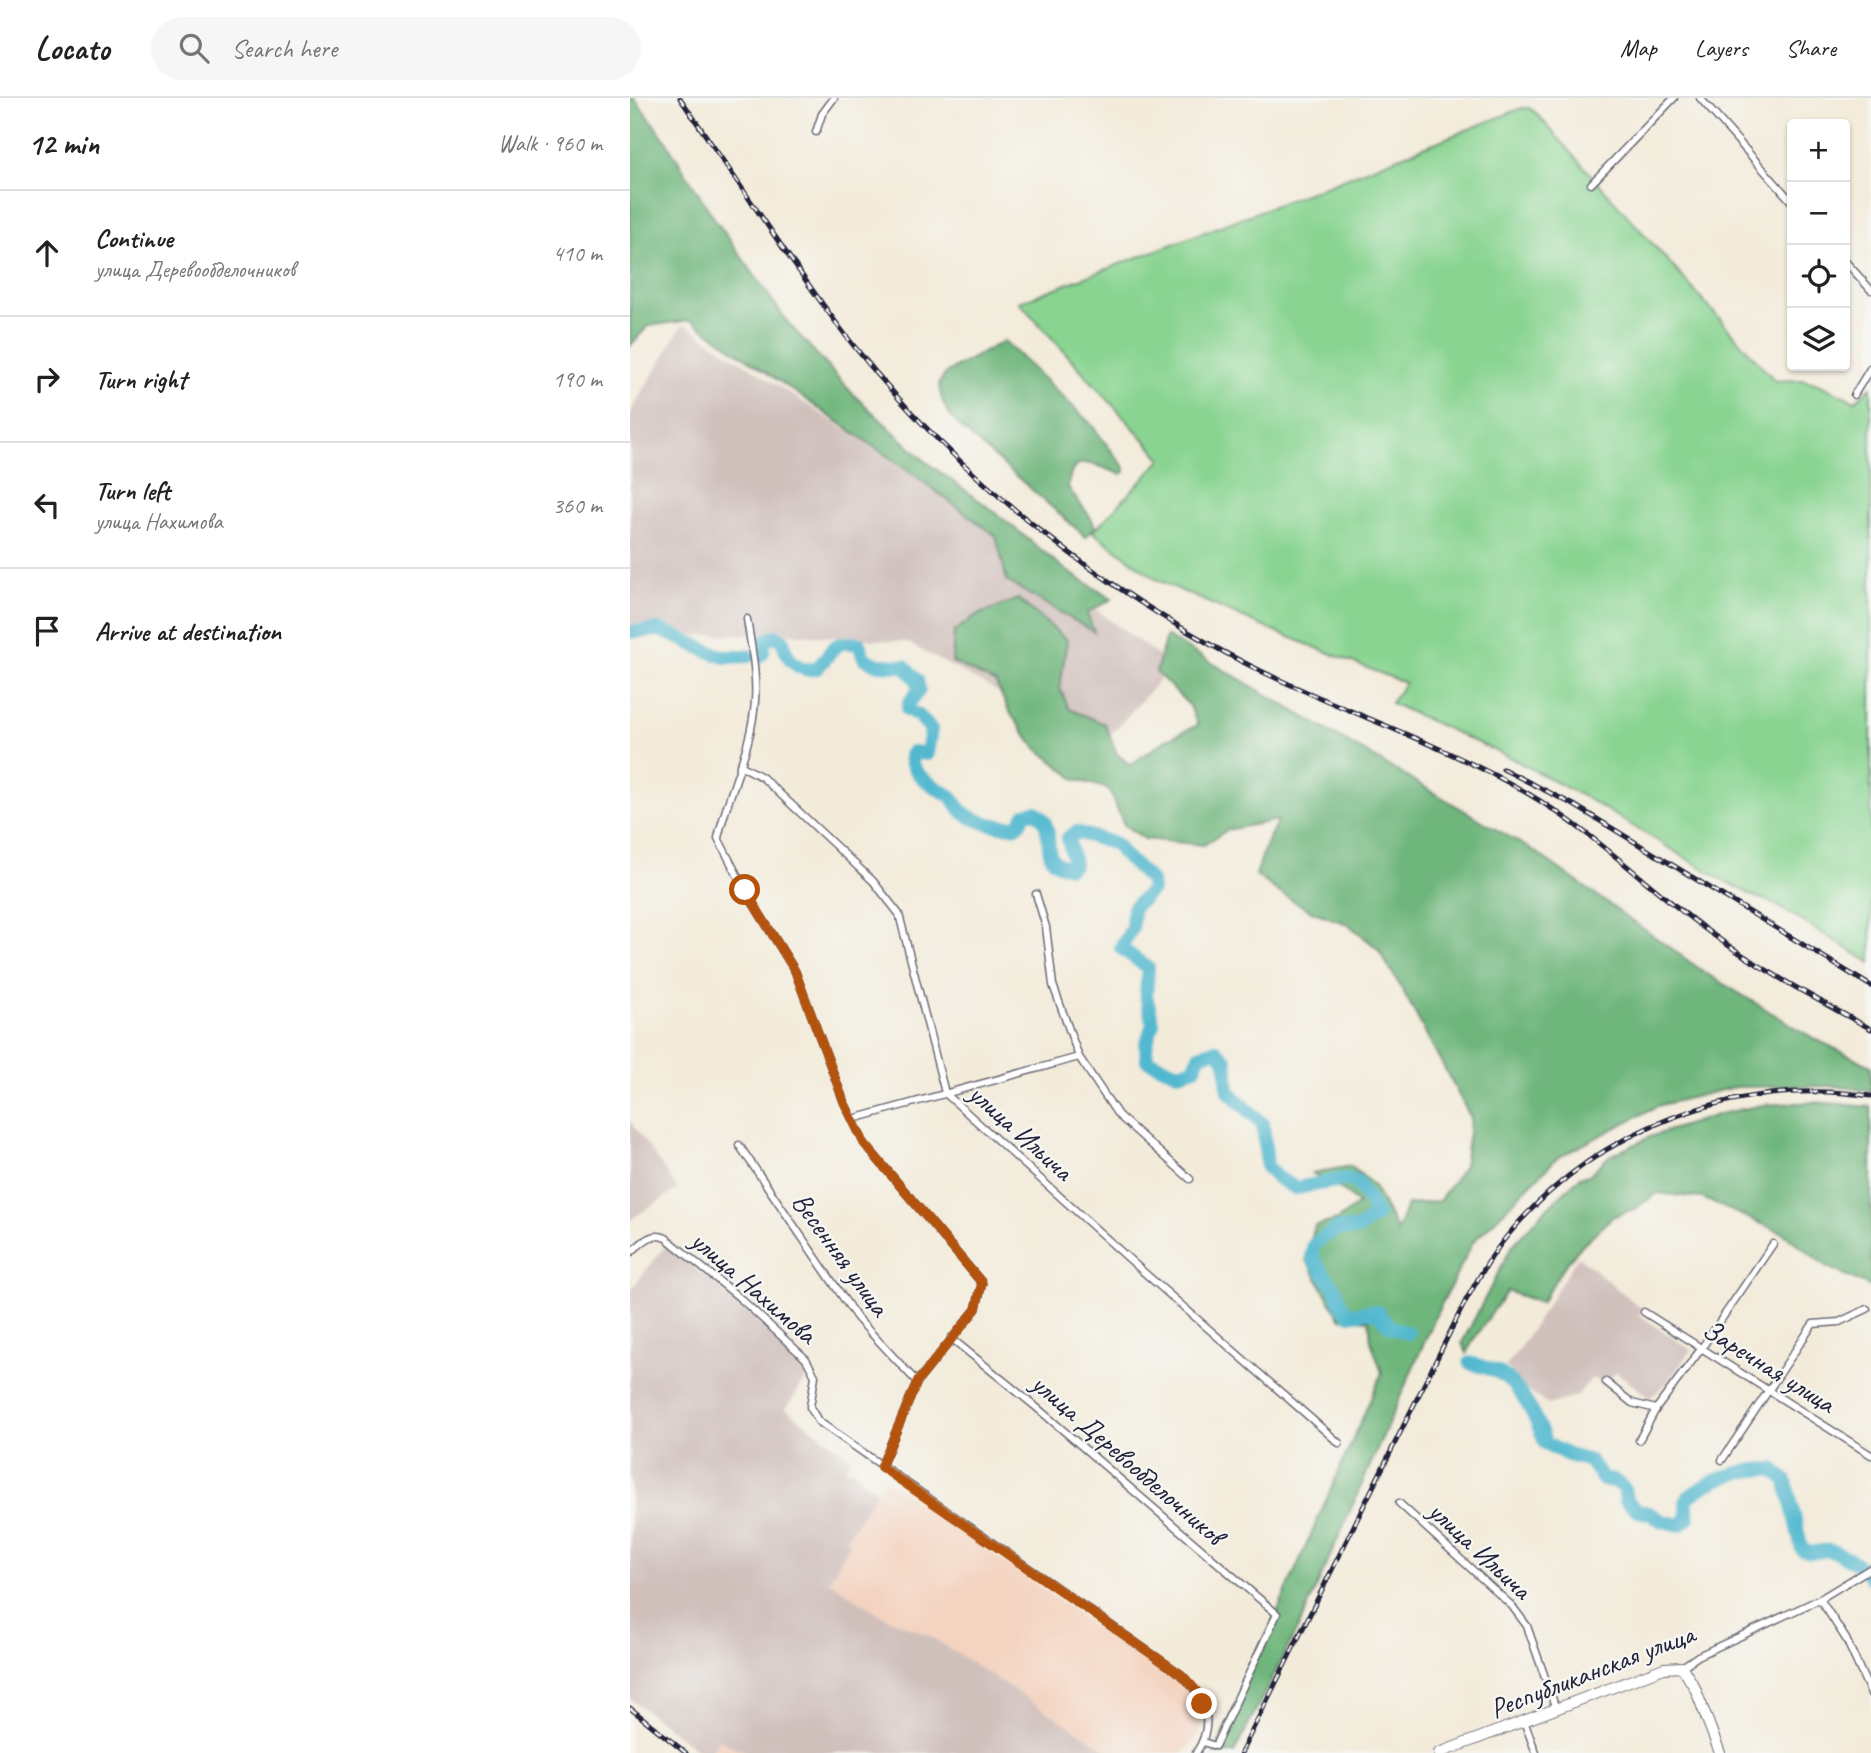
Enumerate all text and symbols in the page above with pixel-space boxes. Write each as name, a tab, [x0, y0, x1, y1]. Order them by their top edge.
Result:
search box	[151, 17, 641, 80]
text: Locato	[35, 27, 109, 69]
icon: search	[175, 29, 213, 67]
text: Search here	[231, 32, 337, 65]
text: Map	[1620, 33, 1657, 63]
text: Layers	[1695, 33, 1748, 63]
text: Share	[1786, 33, 1836, 63]
map controls	[1787, 119, 1850, 371]
button: +	[1787, 119, 1850, 182]
text: 12 min	[28, 125, 99, 163]
text: Walk · 960 m	[498, 129, 602, 158]
button: −	[1787, 182, 1850, 245]
text: Continue	[95, 222, 173, 255]
icon: ahead	[28, 234, 66, 272]
text: 410 m	[553, 239, 602, 268]
button: locate	[1787, 245, 1850, 308]
text: улица Деревообделочников	[95, 255, 295, 284]
button: layers	[1787, 308, 1850, 371]
icon: right	[28, 360, 66, 398]
text: Turn right	[95, 363, 186, 396]
text: 190 m	[553, 365, 602, 394]
text: Turn left	[95, 474, 170, 507]
icon: left	[28, 486, 66, 524]
text: 360 m	[553, 491, 602, 520]
text: улица Нахимова	[95, 507, 223, 536]
icon: arrive	[28, 612, 66, 650]
text: Arrive at destination	[95, 615, 281, 648]
route start	[729, 874, 760, 905]
street label: улица Ильича	[960, 1075, 1082, 1189]
street label: Весенняя улица	[784, 1185, 899, 1324]
street label: улица Нахимова	[682, 1221, 825, 1352]
street label: Заречная улица	[1696, 1311, 1843, 1421]
street label: улица Деревообделочников	[1023, 1365, 1235, 1555]
street label: улица Ильича	[1420, 1492, 1540, 1608]
street label: Республиканская улица	[1485, 1615, 1702, 1726]
route end	[1186, 1688, 1217, 1719]

